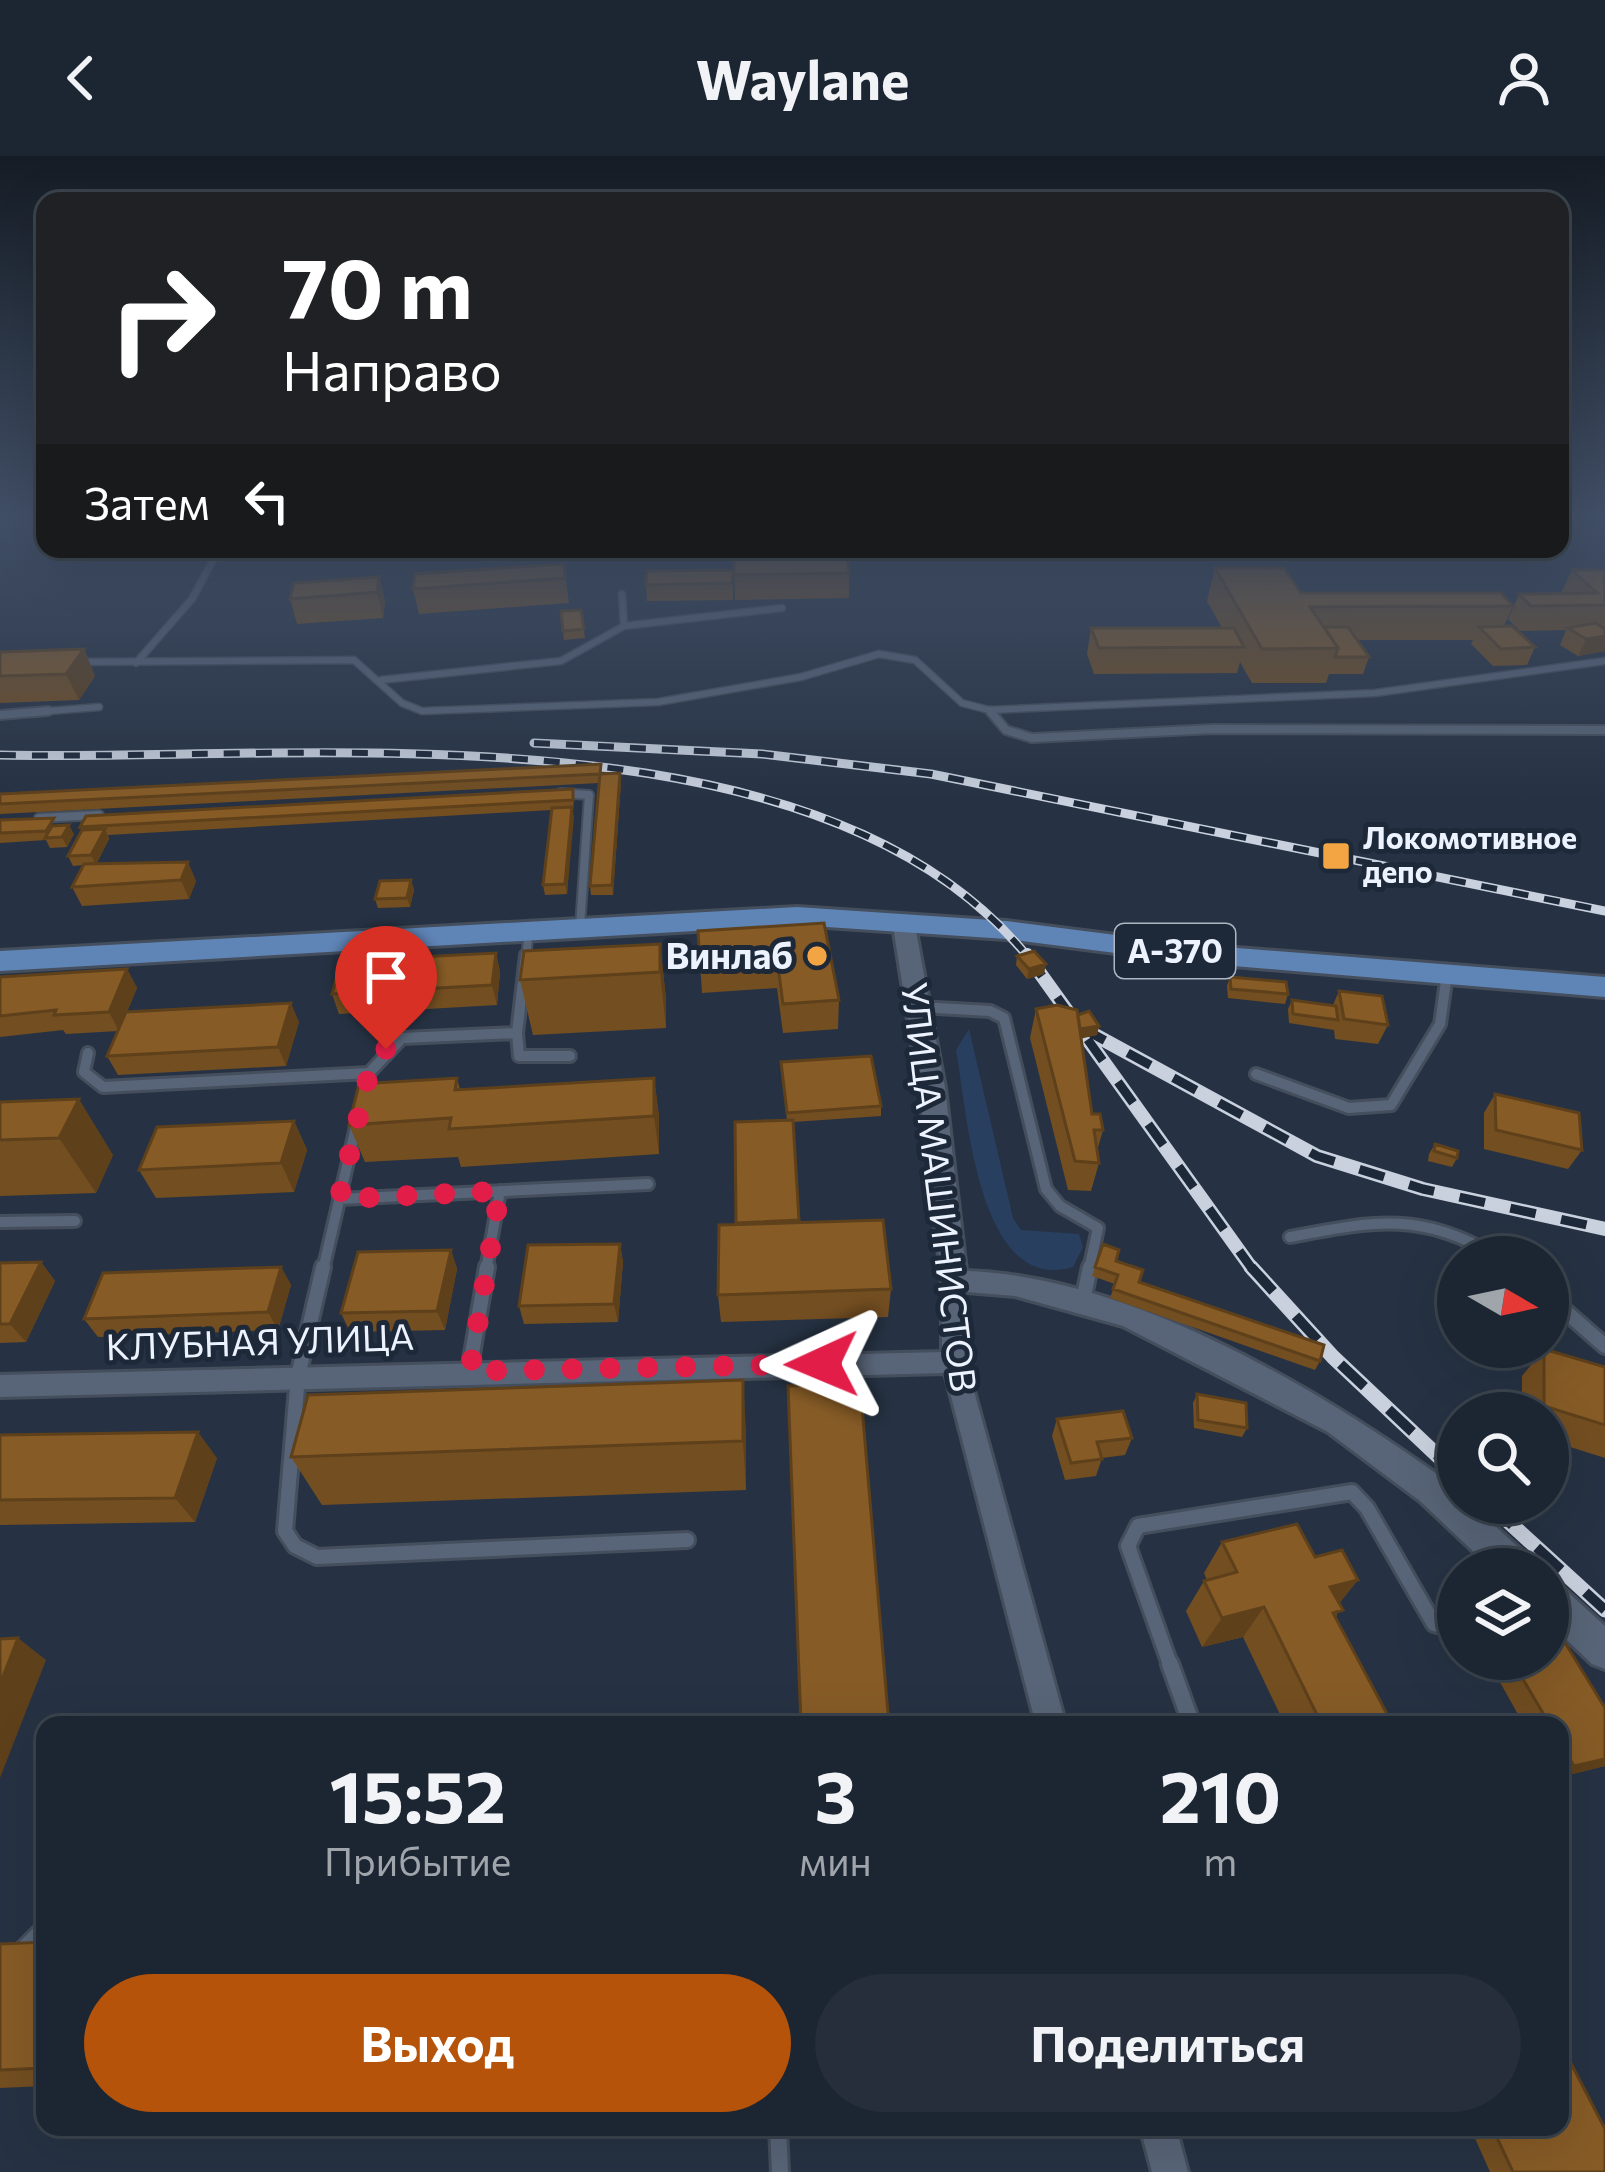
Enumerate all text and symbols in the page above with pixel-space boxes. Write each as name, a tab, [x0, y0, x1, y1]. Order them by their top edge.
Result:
icon: back	[48, 45, 114, 111]
text: Waylane	[696, 45, 909, 111]
icon: person	[1491, 45, 1557, 111]
text: 70 m	[282, 234, 473, 336]
icon: right	[84, 240, 240, 396]
text: Направо	[282, 336, 502, 402]
icon: left	[234, 468, 300, 534]
text: Затем	[84, 474, 210, 529]
place label: Локомотивное депо	[1363, 818, 1577, 889]
marker: Локомотивное депо	[1320, 840, 1352, 872]
road number: А-370	[1115, 924, 1235, 978]
pin	[335, 926, 437, 1049]
place label: Винлаб	[665, 932, 793, 976]
marker: Винлаб	[804, 943, 830, 969]
icon: arrive	[353, 944, 419, 1010]
street label: УЛИЦА МАШИНИСТОВ	[894, 980, 988, 1394]
north arrow	[1437, 1236, 1569, 1368]
map controls	[1437, 1236, 1569, 1680]
position arrow	[759, 1301, 885, 1427]
street label: КЛУБНАЯ УЛИЦА	[105, 1313, 415, 1367]
button: search	[1437, 1392, 1569, 1524]
button: layers	[1437, 1548, 1569, 1680]
text: 15:52	[329, 1750, 506, 1838]
text: 3	[815, 1750, 857, 1838]
text: 210	[1160, 1750, 1281, 1838]
text: Прибытие	[324, 1836, 511, 1884]
text: мин	[799, 1836, 872, 1884]
text: m	[1203, 1836, 1237, 1884]
button: Выход	[84, 1974, 791, 2112]
button: Поделиться	[815, 1974, 1521, 2112]

